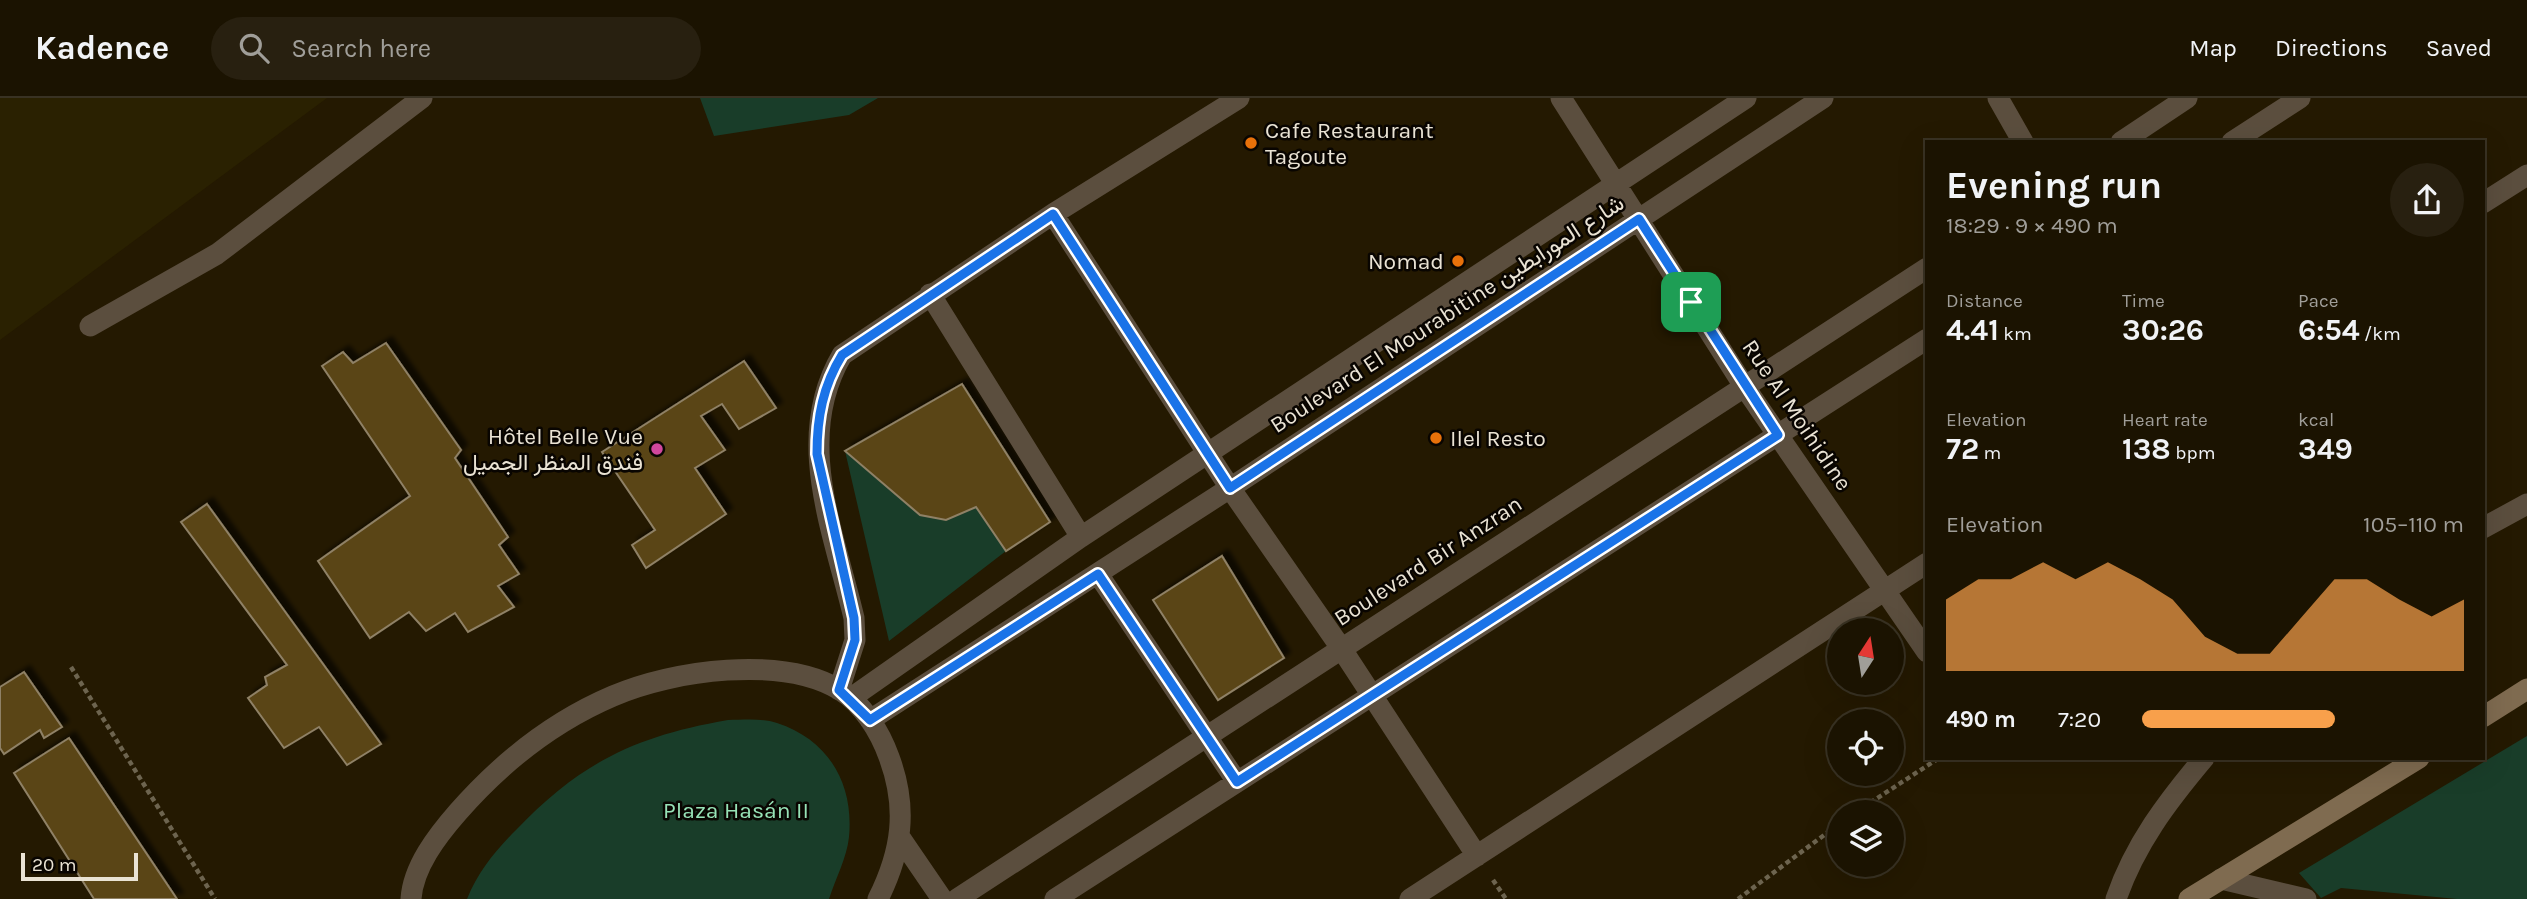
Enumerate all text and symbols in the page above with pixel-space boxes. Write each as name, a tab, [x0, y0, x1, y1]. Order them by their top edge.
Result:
search box	[211, 17, 701, 80]
text: Kadence	[35, 29, 169, 67]
icon: search	[235, 29, 273, 67]
text: Search here	[291, 33, 431, 64]
text: Map	[2189, 34, 2237, 62]
text: Directions	[2275, 34, 2388, 62]
text: Saved	[2426, 34, 2492, 62]
place label: Cafe Restaurant Tagoute	[1265, 117, 1434, 170]
marker: Cafe Restaurant Tagoute	[1243, 135, 1259, 151]
text: Evening run	[1946, 163, 2162, 208]
button: share	[2390, 163, 2464, 237]
street label: Boulevard El Mourabitine شارع المورابطين	[1265, 189, 1630, 440]
text: 18:29 · 9 × 490 m	[1946, 212, 2118, 239]
place label: Nomad	[1368, 248, 1444, 275]
marker: Nomad	[1450, 253, 1466, 269]
pin	[1661, 272, 1721, 332]
icon: arrive	[1672, 283, 1710, 321]
text: Distance	[1946, 290, 2023, 312]
text: Time	[2122, 290, 2165, 312]
text: Pace	[2298, 290, 2339, 312]
text: 4.41	[1946, 312, 1999, 348]
text: 30:26	[2122, 312, 2204, 348]
text: 6:54	[2298, 312, 2360, 348]
text: km	[1999, 323, 2032, 345]
text: /km	[2360, 323, 2401, 345]
street label: Rue Al Moihidine	[1737, 334, 1857, 496]
text: Elevation	[1946, 409, 2026, 431]
text: Heart rate	[2122, 409, 2208, 431]
text: kcal	[2298, 409, 2334, 431]
place label: Hôtel Belle Vue فندق المنظر الجميل	[463, 423, 643, 477]
place label: Ilel Resto	[1450, 425, 1546, 452]
marker: Ilel Resto	[1428, 430, 1444, 446]
text: 72	[1946, 431, 1979, 467]
text: 138	[2122, 431, 2171, 467]
text: 349	[2298, 431, 2353, 467]
marker: Hôtel Belle Vue فندق المنظر الجميل	[649, 441, 665, 457]
text: m	[1979, 442, 2001, 464]
text: bpm	[2171, 442, 2215, 464]
street label: Boulevard Bir Anzran	[1329, 490, 1527, 632]
text: Elevation	[1946, 511, 2043, 538]
text: 105–110 m	[2363, 511, 2464, 538]
north arrow	[1827, 618, 1904, 695]
map controls	[1827, 618, 1904, 877]
text: 490 m	[1946, 706, 2016, 733]
text: 7:20	[2058, 706, 2101, 733]
button: locate	[1827, 709, 1904, 786]
park label: Plaza Hasán II	[663, 797, 809, 824]
button: layers	[1827, 800, 1904, 877]
scale bar	[21, 850, 138, 882]
text: 20 m	[32, 854, 77, 876]

